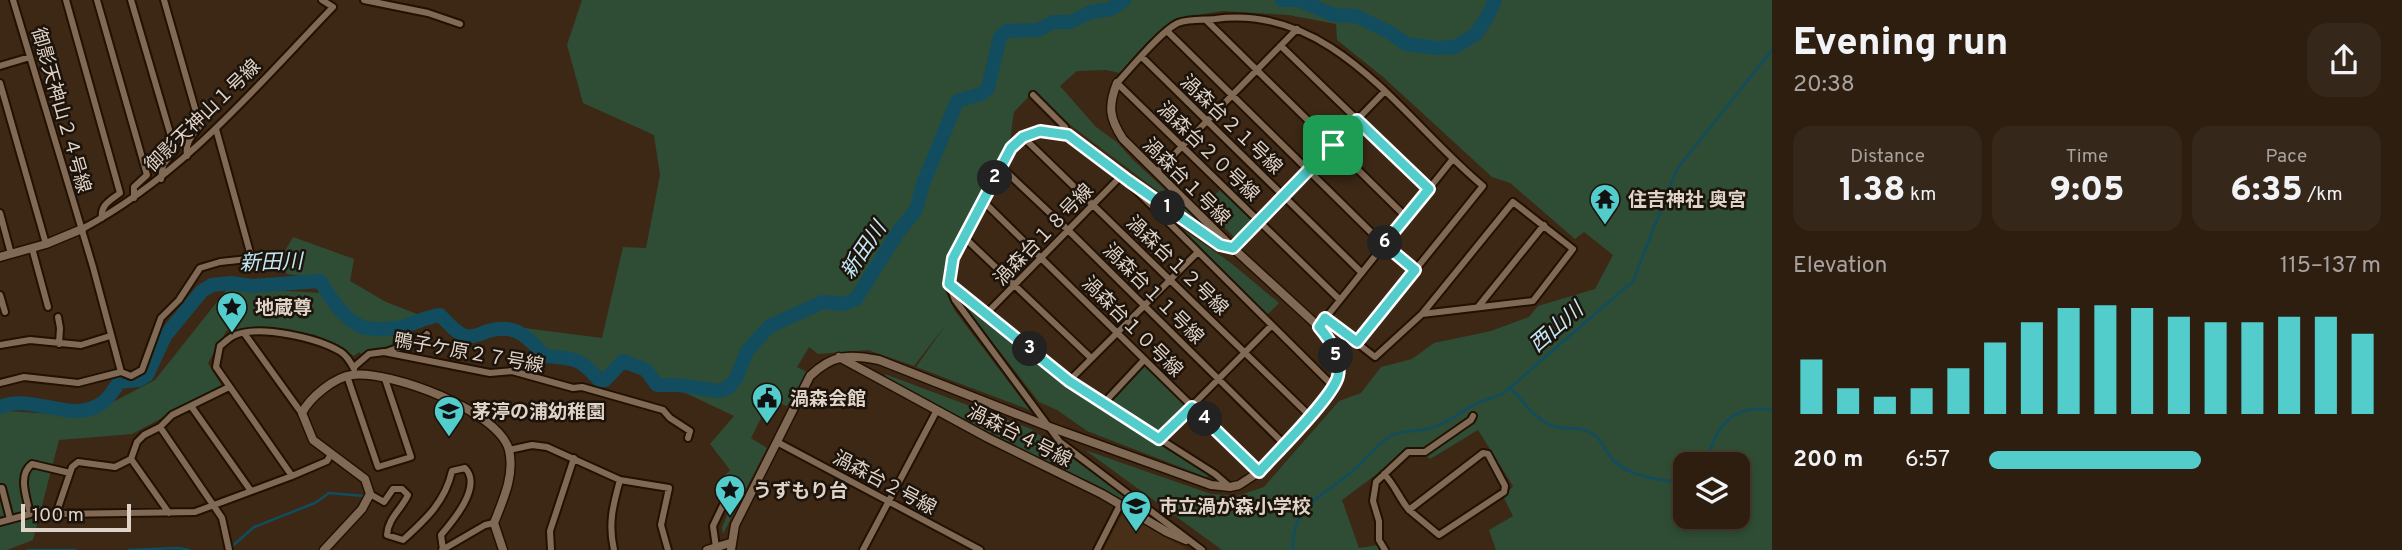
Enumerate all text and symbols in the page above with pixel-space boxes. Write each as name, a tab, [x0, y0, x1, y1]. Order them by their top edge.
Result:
text: Evening run	[1793, 20, 2008, 69]
button: share	[2307, 23, 2381, 97]
street label: 御影天神山２４号線	[25, 25, 95, 196]
street label: 御影天神山１号線	[140, 55, 266, 178]
street label: 渦森台２１号線	[1174, 71, 1287, 180]
text: 20:38	[1793, 71, 1855, 100]
street label: 渦森台２０号線	[1151, 98, 1264, 207]
pin	[1303, 115, 1363, 175]
icon: arrive	[1314, 126, 1352, 164]
street label: 渦森台１号線	[1137, 134, 1234, 231]
text: Distance	[1850, 145, 1925, 169]
text: Time	[2066, 145, 2108, 169]
text: Pace	[2265, 145, 2307, 169]
pin: 2	[978, 160, 1012, 196]
text: 2	[989, 165, 1000, 189]
text: 1.38	[1839, 169, 1906, 213]
text: 9:05	[2050, 169, 2124, 213]
text: 6:35	[2230, 169, 2303, 213]
street label: 渦森台１８号線	[990, 179, 1099, 292]
temple icon: 住吉神社 奥宮	[1588, 182, 1622, 226]
text: km	[1906, 183, 1936, 207]
text: /km	[2303, 183, 2343, 207]
place label: 住吉神社 奥宮	[1628, 189, 1747, 213]
pin: 1	[1150, 190, 1186, 226]
text: 1	[1164, 195, 1171, 219]
street label: 渦森台１２号線	[1120, 212, 1233, 321]
water label: 新田川	[835, 216, 894, 285]
pin: 6	[1368, 226, 1402, 260]
text: 6	[1379, 230, 1390, 254]
street label: 渦森台１１号線	[1097, 239, 1208, 350]
water label: 新田川	[239, 249, 305, 278]
text: Elevation	[1793, 252, 1888, 281]
text: 115–137 m	[2280, 252, 2381, 281]
street label: 渦森台１０号線	[1076, 272, 1187, 383]
place icon: 地蔵尊	[215, 290, 249, 334]
water label: 西山川	[1524, 296, 1591, 359]
place label: 地蔵尊	[255, 297, 312, 321]
street label: 鴨子ケ原２７号線	[392, 329, 546, 379]
pin: 3	[1012, 332, 1048, 366]
text: 3	[1024, 336, 1035, 360]
pin: 5	[1318, 338, 1354, 374]
text: 5	[1330, 343, 1341, 367]
public building icon: 渦森会館	[750, 381, 784, 425]
place label: 渦森会館	[790, 388, 866, 412]
school or university icon: 茅渟の浦幼稚園	[432, 394, 466, 438]
street label: 渦森台４号線	[963, 400, 1075, 473]
place label: 茅渟の浦幼稚園	[472, 401, 605, 425]
pin: 4	[1188, 402, 1222, 436]
text: 4	[1198, 406, 1211, 430]
street label: 渦森台２号線	[828, 446, 940, 521]
text: 200 m	[1793, 446, 1863, 475]
text: 6:57	[1905, 446, 1950, 475]
map controls	[1673, 452, 1750, 529]
button: layers	[1673, 452, 1750, 529]
place icon: うずもり台	[713, 473, 747, 517]
place label: うずもり台	[753, 480, 848, 504]
school or university icon: 市立渦が森小学校	[1119, 489, 1153, 533]
place label: 市立渦が森小学校	[1159, 496, 1311, 520]
scale bar	[21, 501, 131, 533]
text: 100 m	[32, 504, 84, 528]

